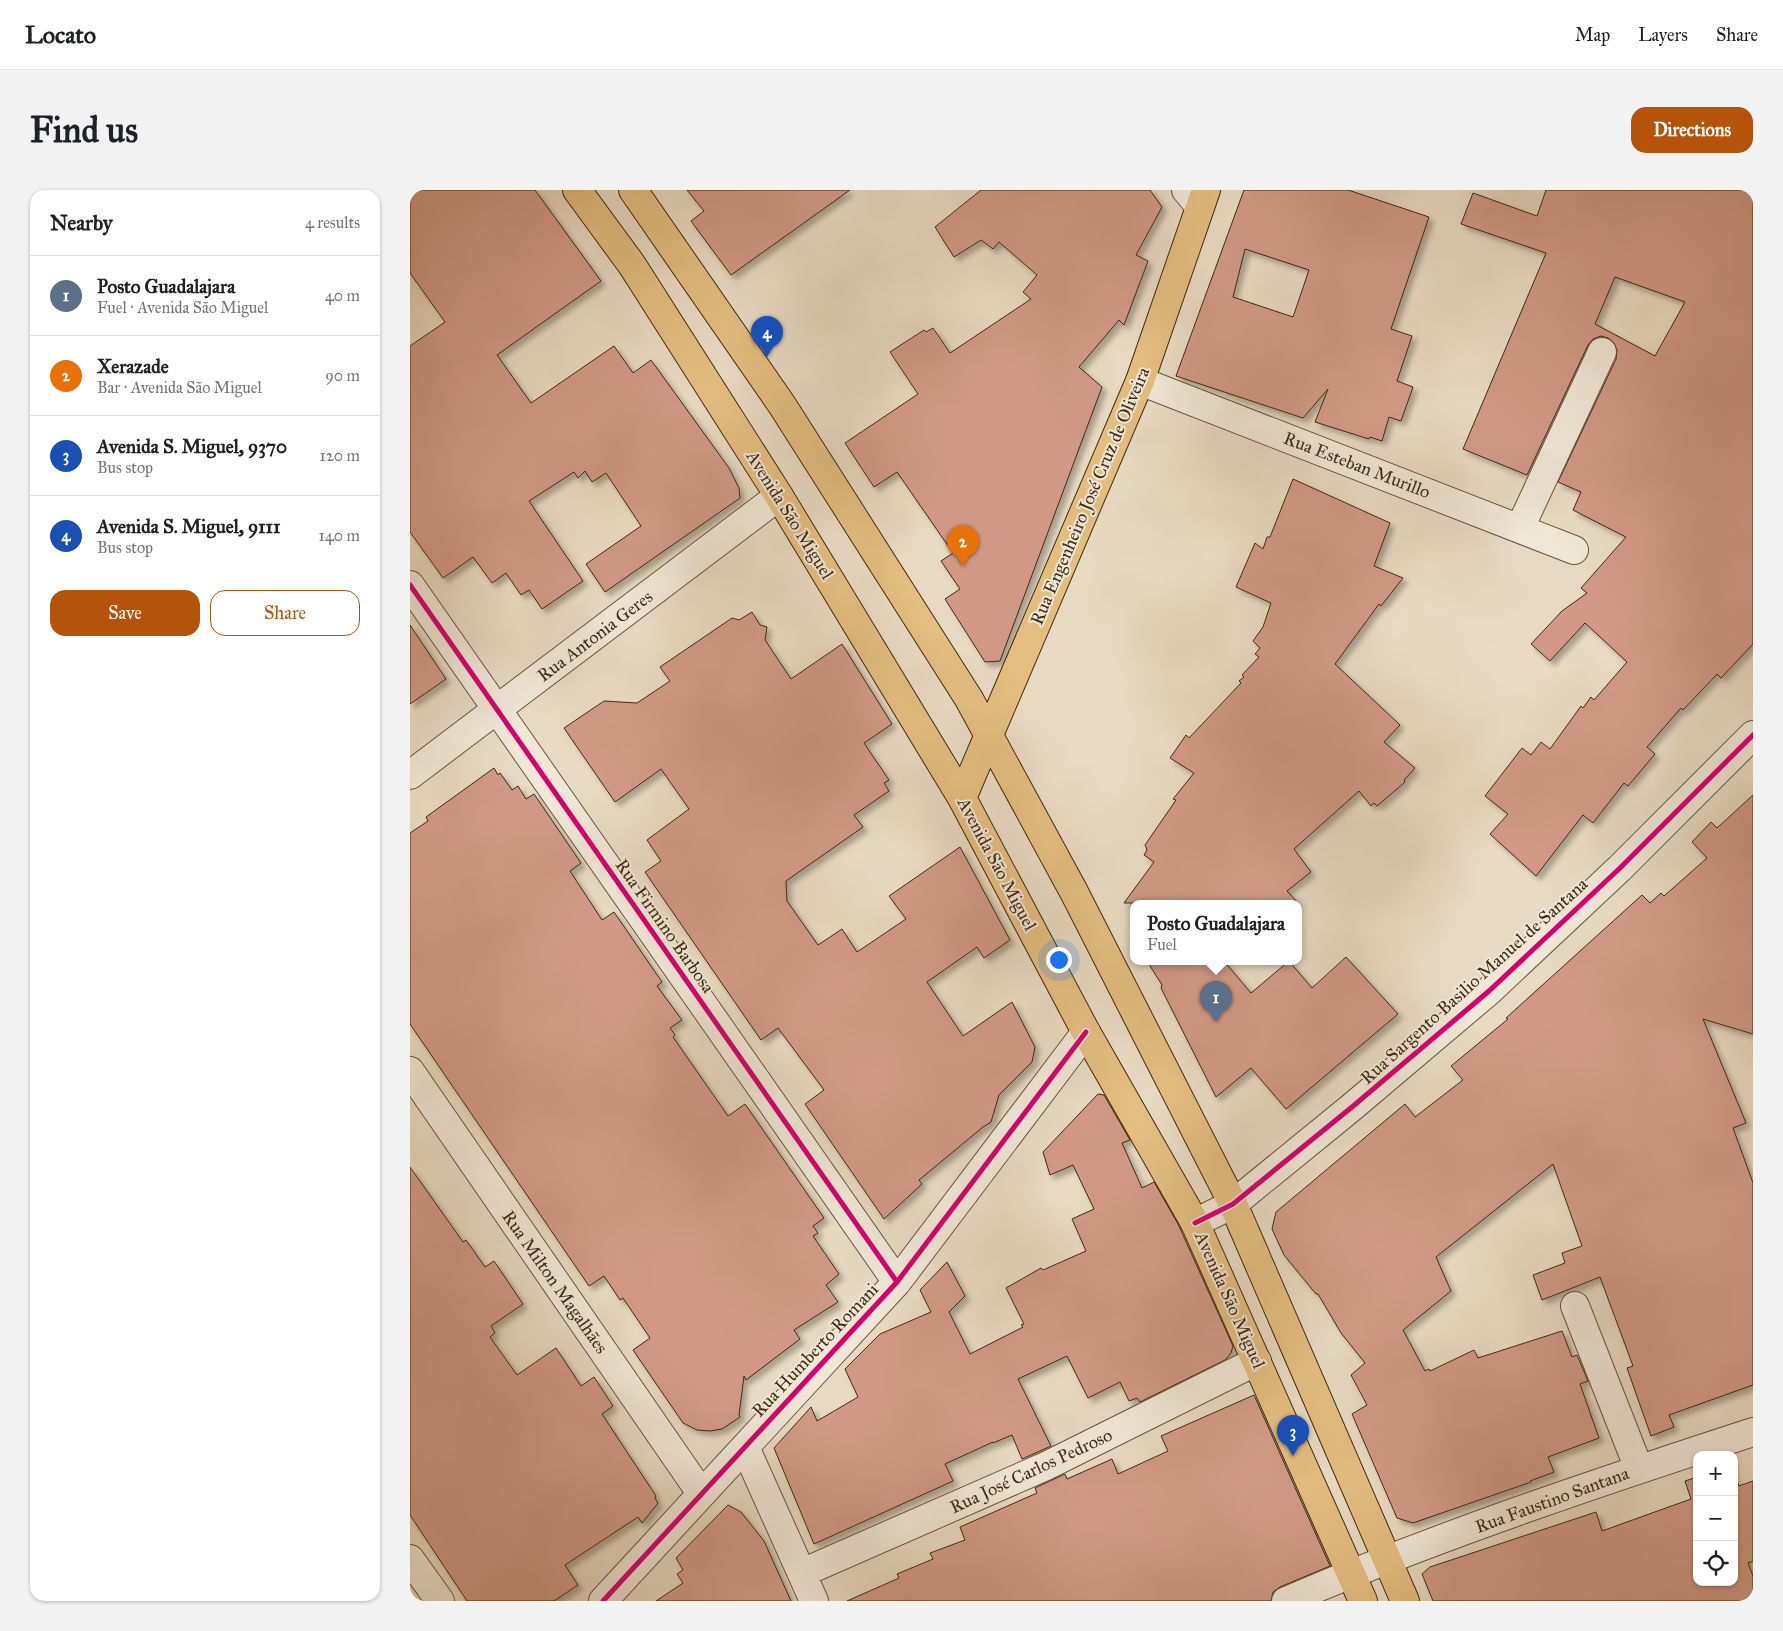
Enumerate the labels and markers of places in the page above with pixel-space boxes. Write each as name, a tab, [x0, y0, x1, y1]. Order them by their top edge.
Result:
pin: 4	[751, 316, 783, 357]
pin: 2	[947, 525, 979, 566]
pin: 1	[1200, 981, 1232, 1022]
pin: 3	[1277, 1415, 1309, 1456]

